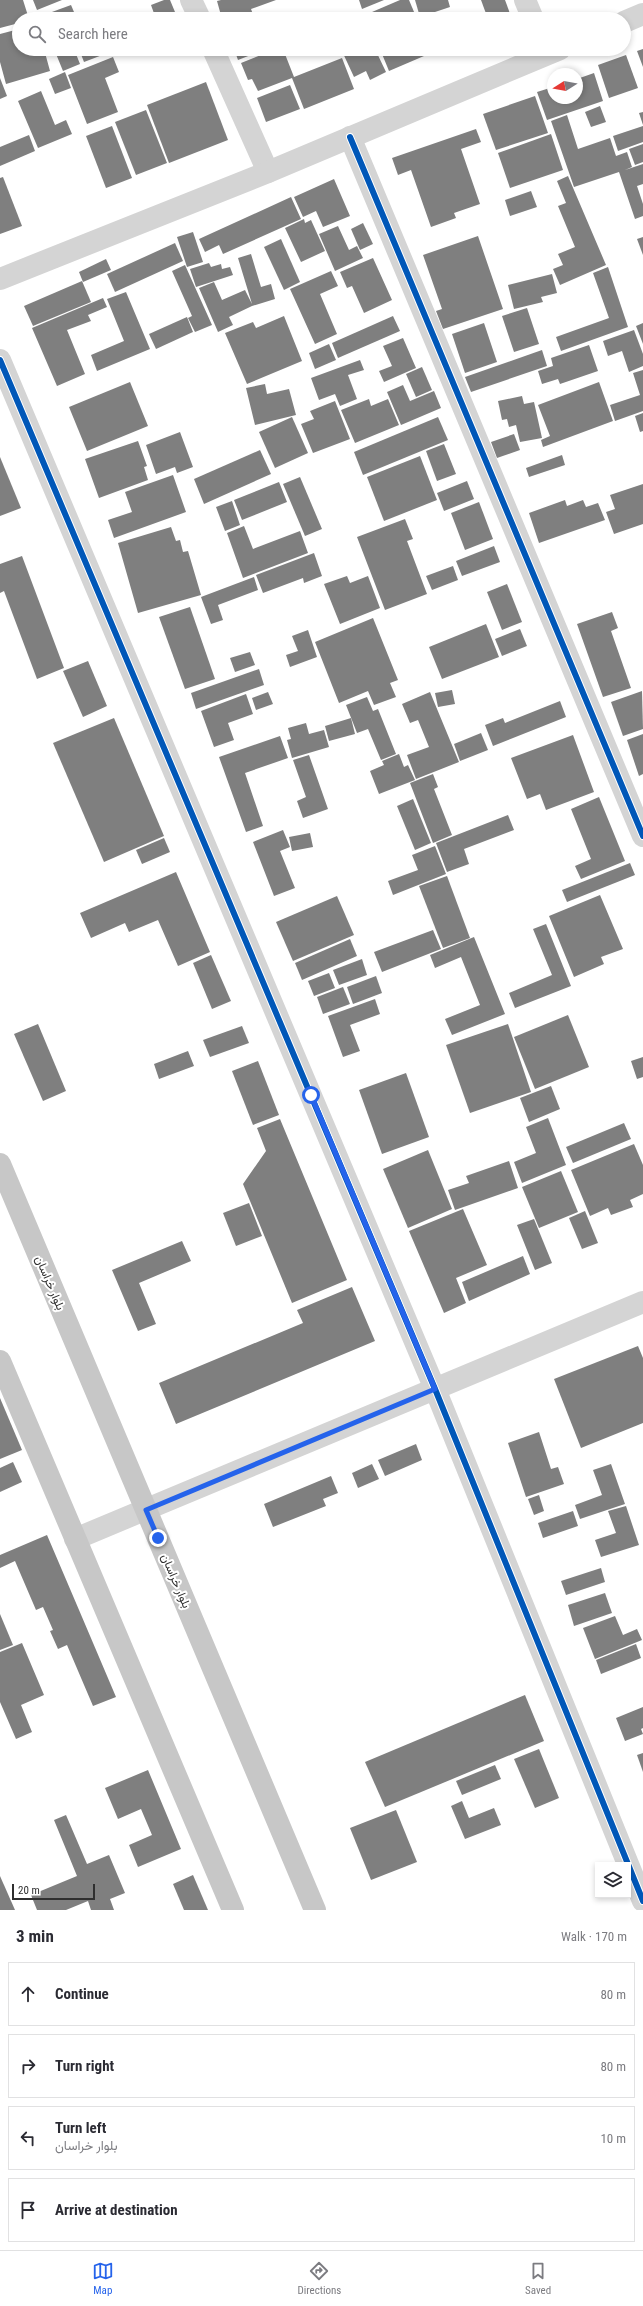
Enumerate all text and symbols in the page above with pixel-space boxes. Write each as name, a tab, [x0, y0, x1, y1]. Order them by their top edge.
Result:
search box	[12, 12, 631, 56]
icon: search	[26, 23, 48, 45]
text: Search here	[58, 25, 128, 43]
north arrow	[547, 68, 583, 104]
route start	[302, 1086, 320, 1104]
street label: بلوار خراسان	[31, 1254, 68, 1313]
route end	[149, 1529, 167, 1547]
street label: بلوار خراسان	[157, 1552, 194, 1611]
map controls	[595, 1862, 631, 1898]
button: layers	[595, 1862, 631, 1898]
scale bar	[12, 1882, 95, 1901]
text: 20 m	[18, 1884, 40, 1897]
text: 3 min	[16, 1926, 54, 1946]
text: Walk · 170 m	[561, 1929, 627, 1944]
icon: ahead	[17, 1983, 39, 2005]
text: Continue	[55, 1985, 109, 2003]
text: 80 m	[600, 1987, 626, 2002]
icon: right	[17, 2055, 39, 2077]
text: Turn right	[55, 2057, 114, 2075]
text: 80 m	[600, 2059, 626, 2074]
text: Turn left	[55, 2119, 106, 2137]
icon: left	[17, 2127, 39, 2149]
text: 10 m	[600, 2131, 626, 2146]
text: بلوار خراسان	[55, 2138, 118, 2153]
icon: arrive	[17, 2199, 39, 2221]
text: Arrive at destination	[55, 2201, 178, 2219]
tab: Map	[92, 2260, 114, 2297]
tab: Directions	[297, 2260, 341, 2297]
tab: Saved	[525, 2260, 551, 2297]

